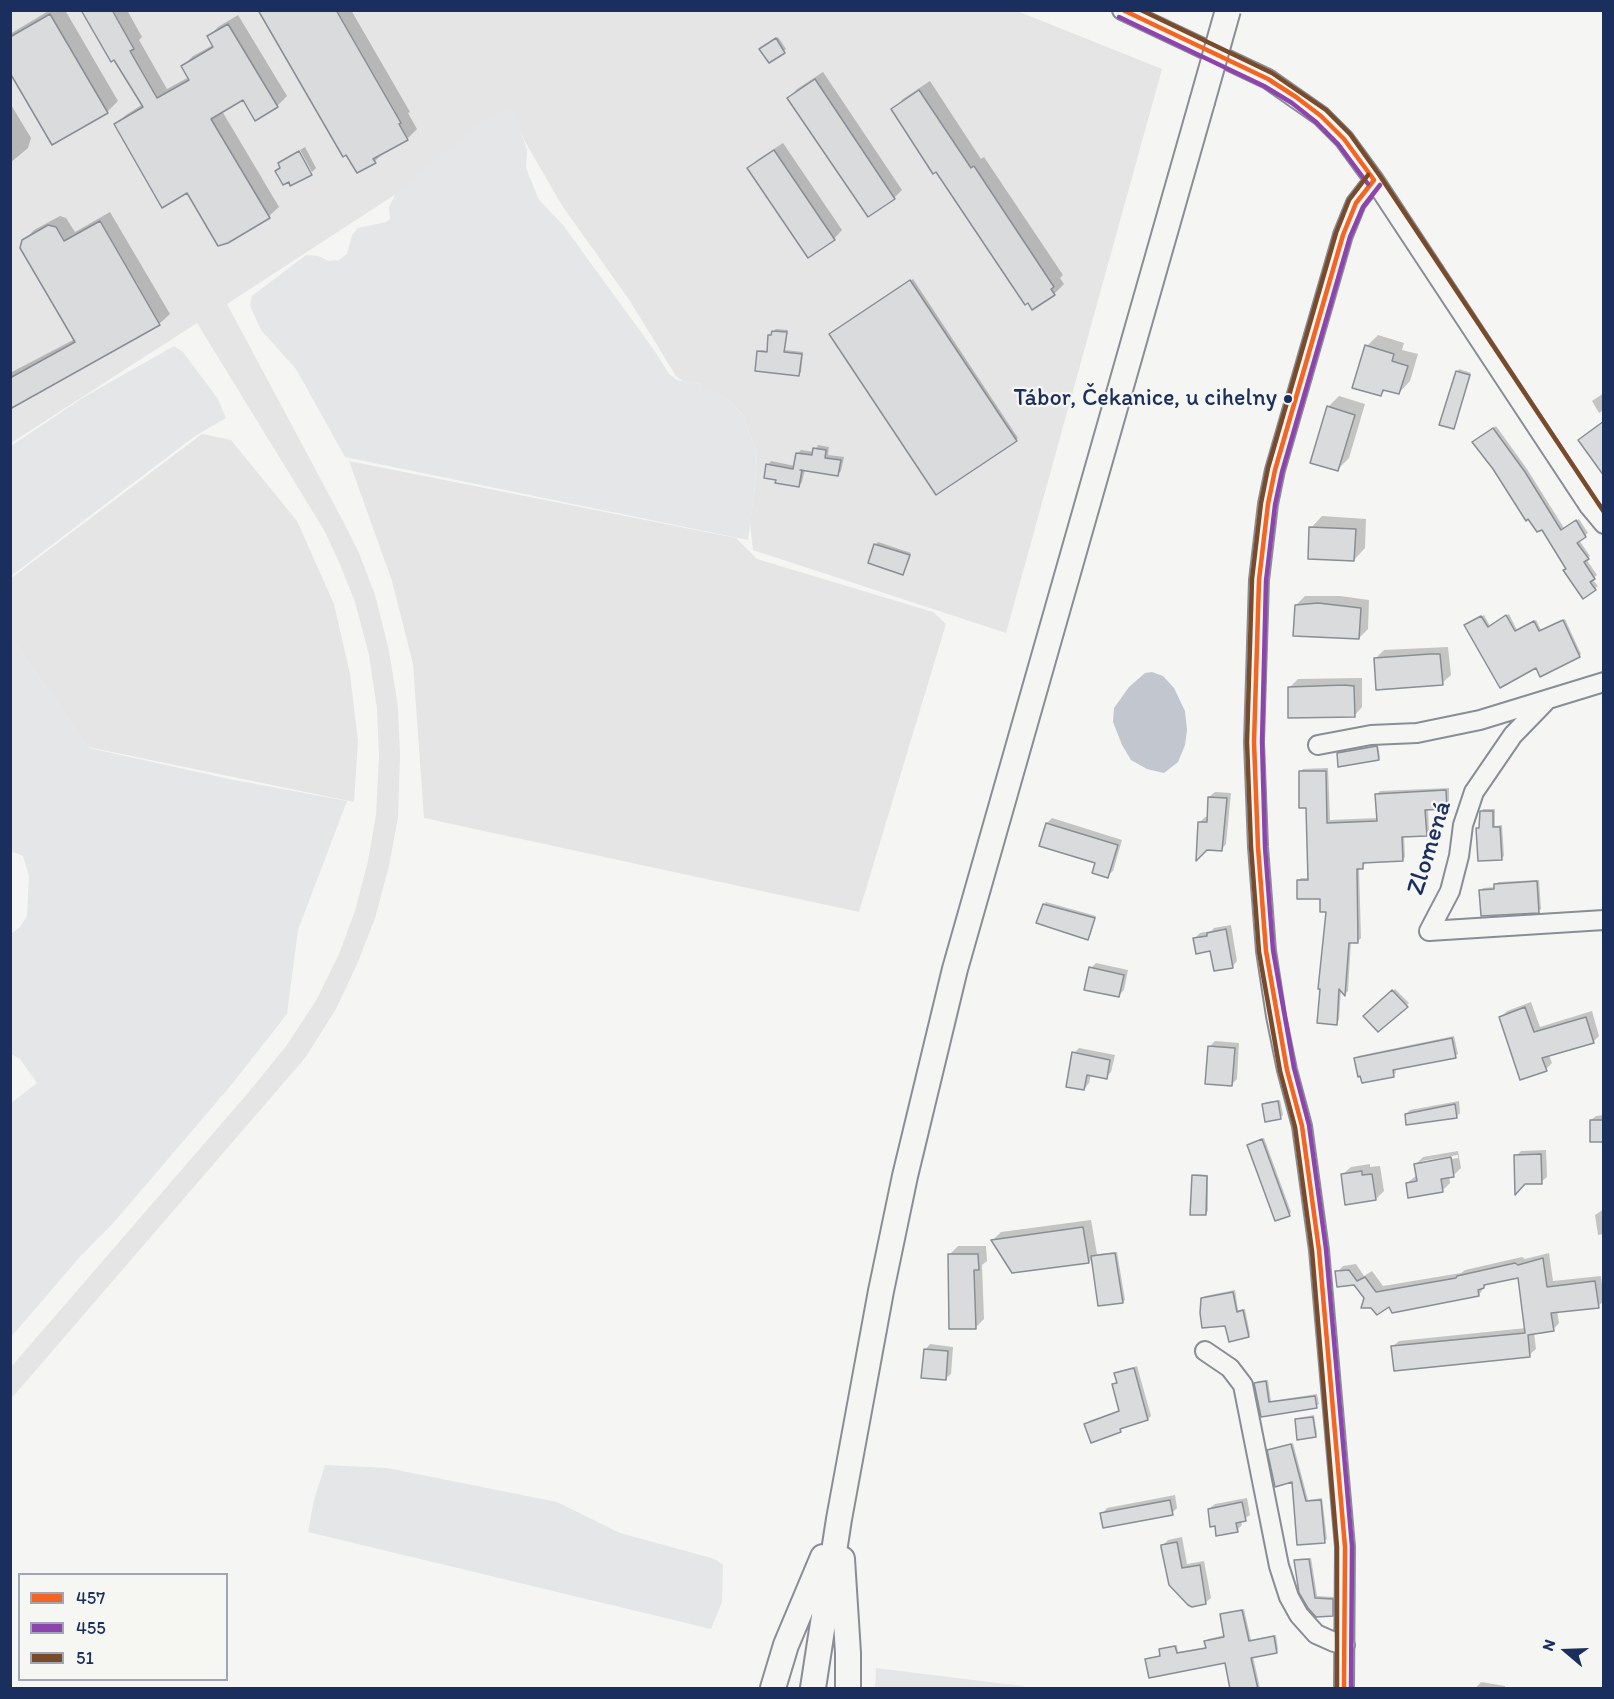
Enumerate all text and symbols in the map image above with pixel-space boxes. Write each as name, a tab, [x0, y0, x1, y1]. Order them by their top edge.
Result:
place label: Tábor, Čekanice, u cihelny	[1013, 385, 1277, 413]
marker: Tábor, Čekanice, u cihelny	[1282, 393, 1294, 405]
street label: Zlomená	[1401, 797, 1459, 899]
legend	[18, 1573, 228, 1681]
text: 457	[76, 1587, 105, 1609]
text: 455	[76, 1617, 106, 1639]
north arrow	[1536, 1621, 1596, 1681]
text: N	[1538, 1637, 1559, 1653]
text: 51	[76, 1647, 94, 1669]

